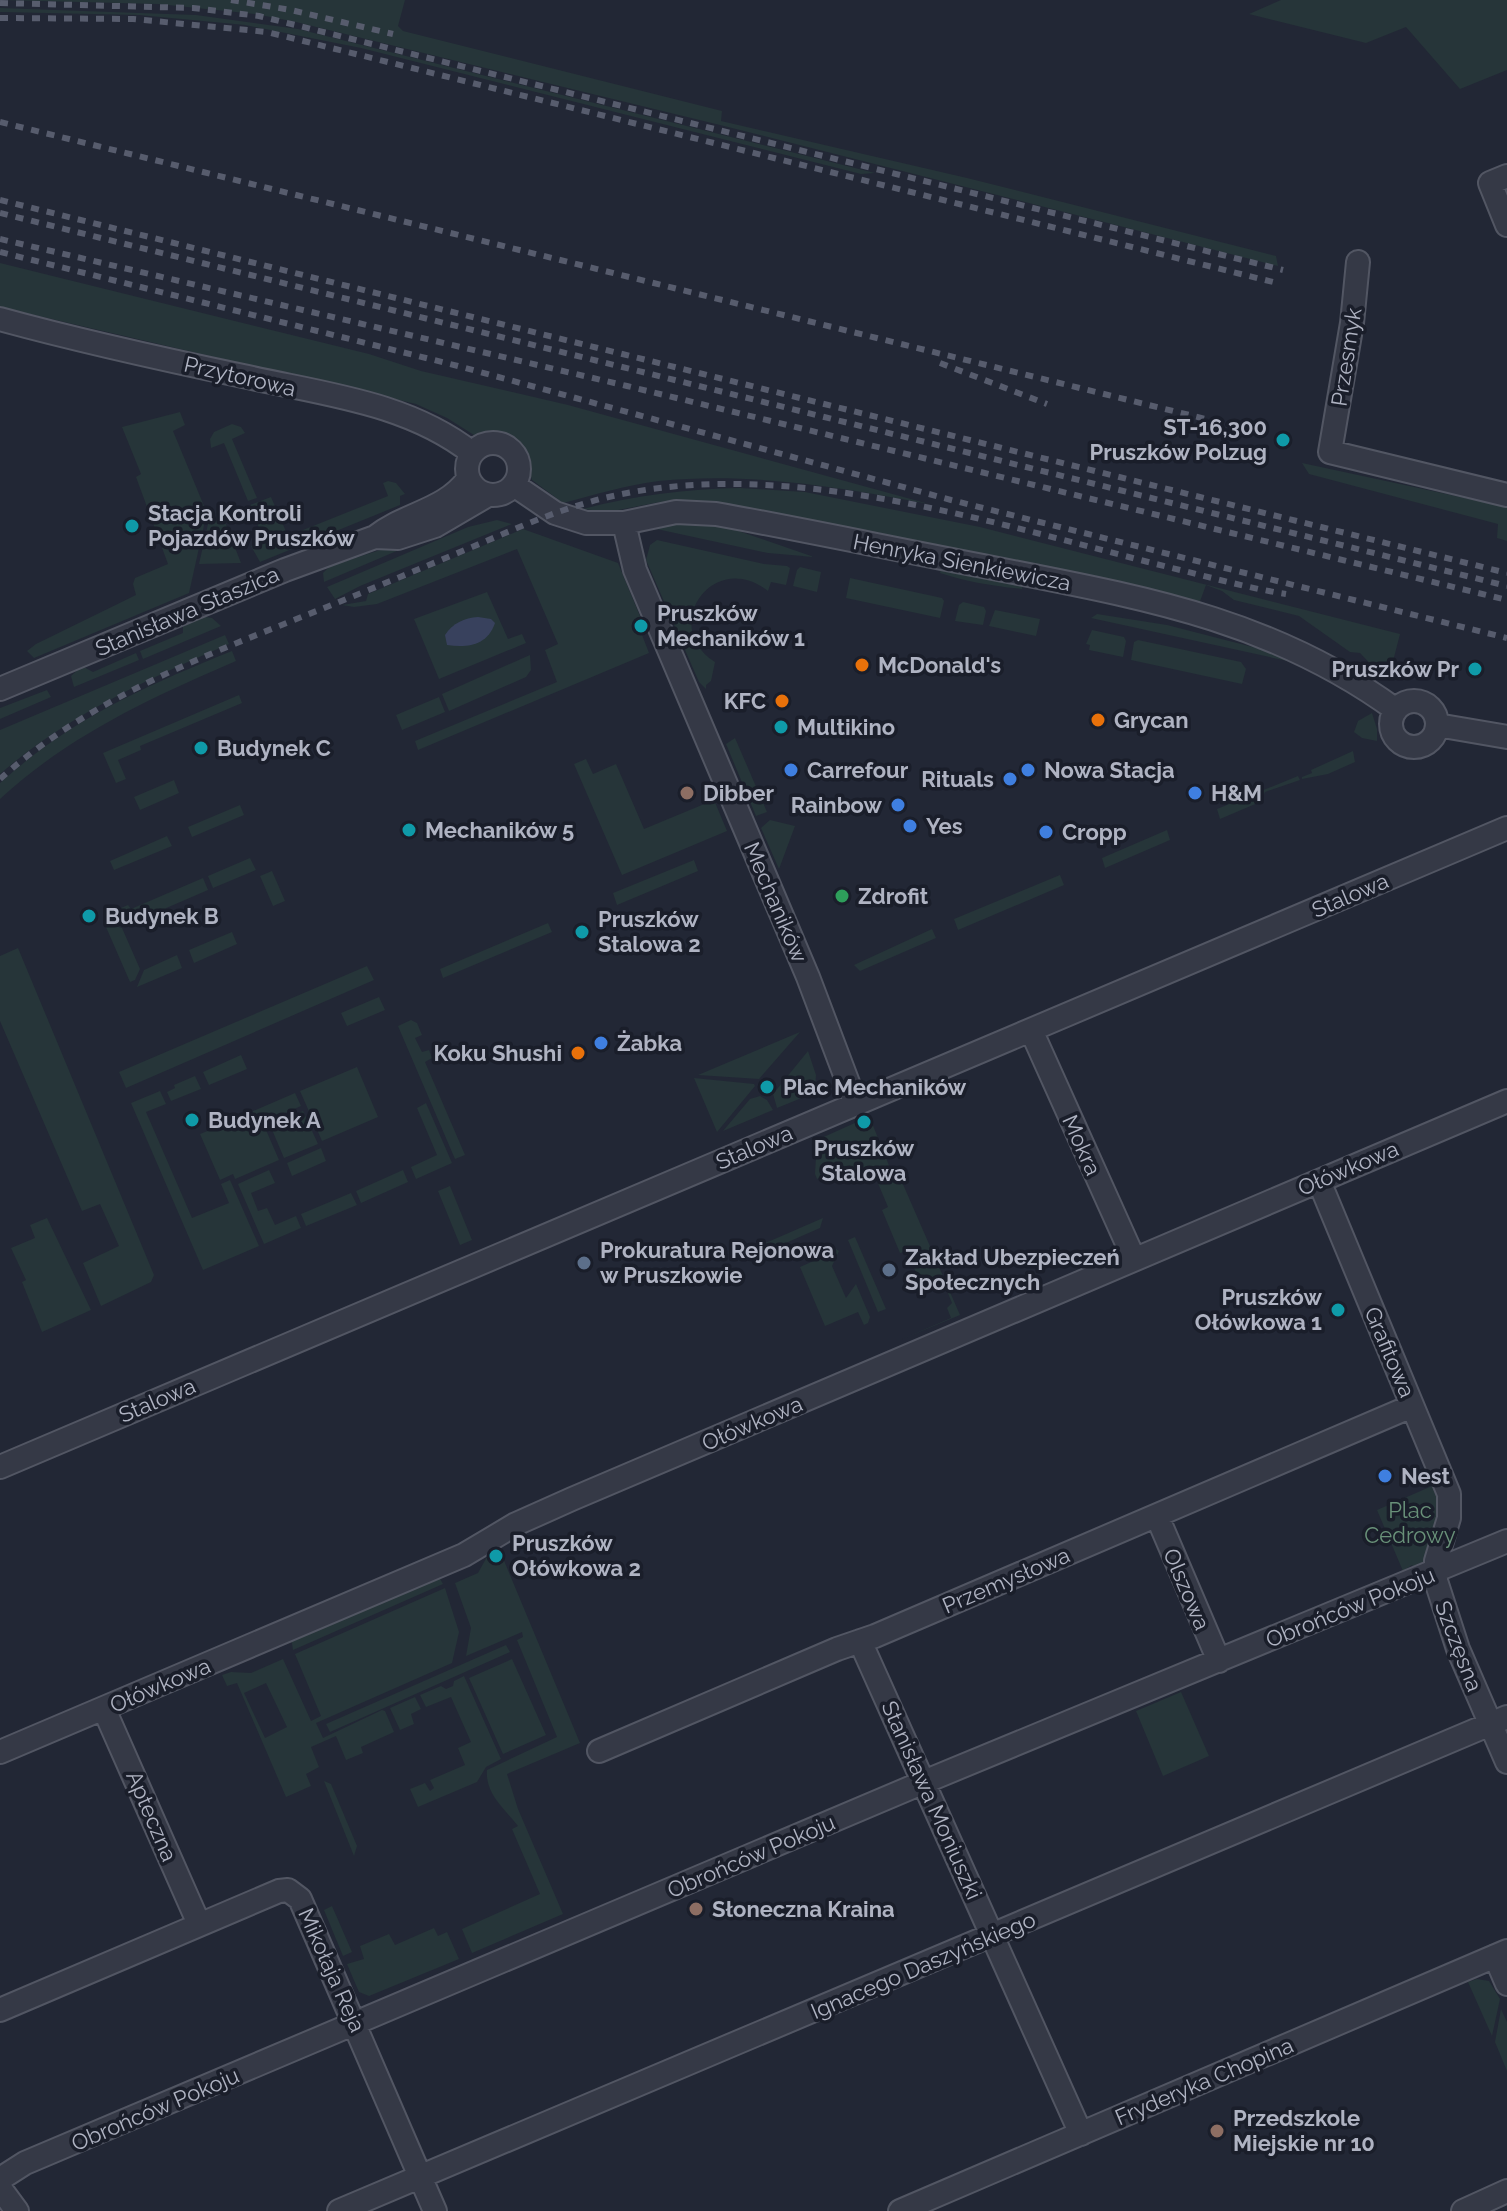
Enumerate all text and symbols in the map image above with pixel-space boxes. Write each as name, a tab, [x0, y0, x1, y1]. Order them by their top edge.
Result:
street label: Przesmyk	[1325, 306, 1367, 408]
street label: Przytorowa	[181, 351, 299, 401]
place label: ST-16,300 Pruszków Polzug	[1090, 414, 1267, 465]
marker: ST-16,300 Pruszków Polzug	[1274, 431, 1292, 449]
place label: Stacja Kontroli Pojazdów Pruszków	[148, 500, 355, 551]
marker: Stacja Kontroli Pojazdów Pruszków	[123, 517, 141, 535]
street label: Henryka Sienkiewicza	[851, 528, 1073, 596]
street label: Stanisława Staszica	[91, 561, 283, 661]
place label: Pruszków Mechaników 1	[657, 600, 805, 651]
marker: Pruszków Mechaników 1	[632, 617, 650, 635]
place label: McDonald's	[878, 652, 1001, 678]
marker: McDonald's	[853, 656, 871, 674]
place label: Pruszków Pr	[1331, 656, 1459, 682]
marker: Pruszków Pr	[1466, 660, 1484, 678]
place label: KFC	[724, 688, 766, 714]
marker: KFC	[773, 692, 791, 710]
place label: Grycan	[1114, 707, 1189, 733]
marker: Grycan	[1089, 711, 1107, 729]
place label: Multikino	[797, 714, 895, 740]
marker: Multikino	[772, 718, 790, 736]
place label: Budynek C	[217, 735, 331, 761]
marker: Budynek C	[192, 739, 210, 757]
place label: Carrefour	[807, 757, 909, 783]
place label: Nowa Stacja	[1044, 757, 1175, 783]
marker: Carrefour	[782, 761, 800, 779]
marker: Nowa Stacja	[1019, 761, 1037, 779]
place label: Rituals	[921, 766, 994, 792]
marker: Rituals	[1001, 770, 1019, 788]
place label: Dibber	[703, 780, 774, 806]
place label: H&M	[1211, 780, 1262, 806]
marker: Dibber	[678, 784, 696, 802]
marker: H&M	[1186, 784, 1204, 802]
place label: Rainbow	[791, 792, 883, 818]
marker: Rainbow	[889, 796, 907, 814]
place label: Yes	[926, 813, 963, 839]
place label: Mechaników 5	[425, 817, 574, 843]
marker: Yes	[901, 817, 919, 835]
place label: Cropp	[1062, 819, 1127, 845]
marker: Mechaników 5	[400, 821, 418, 839]
marker: Cropp	[1037, 823, 1055, 841]
street label: Mechaników	[739, 838, 813, 966]
street label: Stalowa	[1308, 867, 1392, 923]
place label: Zdrofit	[858, 883, 929, 909]
marker: Zdrofit	[833, 887, 851, 905]
place label: Budynek B	[105, 903, 219, 929]
place label: Pruszków Stalowa 2	[598, 906, 701, 957]
marker: Budynek B	[80, 907, 98, 925]
marker: Pruszków Stalowa 2	[573, 923, 591, 941]
place label: Żabka	[617, 1030, 682, 1056]
marker: Żabka	[592, 1034, 610, 1052]
place label: Koku Shushi	[433, 1040, 562, 1066]
marker: Koku Shushi	[569, 1044, 587, 1062]
place label: Plac Mechaników	[783, 1074, 967, 1100]
marker: Plac Mechaników	[758, 1078, 776, 1096]
place label: Budynek A	[208, 1107, 321, 1133]
marker: Budynek A	[183, 1111, 201, 1129]
street label: Mokra	[1057, 1111, 1107, 1179]
marker: Pruszków Stalowa	[855, 1113, 873, 1131]
street label: Stalowa	[712, 1119, 796, 1175]
place label: Pruszków Stalowa	[814, 1135, 915, 1186]
street label: Ołówkowa	[1294, 1135, 1402, 1201]
place label: Prokuratura Rejonowa w Pruszkowie	[600, 1237, 834, 1288]
place label: Zakład Ubezpieczeń Społecznych	[905, 1244, 1120, 1295]
marker: Prokuratura Rejonowa w Pruszkowie	[575, 1254, 593, 1272]
marker: Zakład Ubezpieczeń Społecznych	[880, 1261, 898, 1279]
place label: Pruszków Ołówkowa 1	[1195, 1284, 1323, 1335]
marker: Pruszków Ołówkowa 1	[1329, 1301, 1347, 1319]
street label: Grafitowa	[1359, 1303, 1421, 1401]
street label: Stalowa	[115, 1372, 199, 1428]
street label: Ołówkowa	[698, 1390, 806, 1456]
place label: Nest	[1401, 1463, 1451, 1489]
marker: Nest	[1376, 1467, 1394, 1485]
park label: Plac Cedrowy	[1364, 1497, 1456, 1548]
place label: Pruszków Ołówkowa 2	[512, 1530, 641, 1581]
street label: Przemysłowa	[938, 1541, 1074, 1619]
street label: Olszowa	[1158, 1544, 1216, 1634]
marker: Pruszków Ołówkowa 2	[487, 1547, 505, 1565]
street label: Obrońców Pokoju	[1262, 1561, 1438, 1653]
street label: Szczęsna	[1430, 1597, 1488, 1695]
street label: Ołówkowa	[106, 1652, 214, 1718]
street label: Stanisława Moniuszki	[876, 1697, 988, 1903]
street label: Apteczna	[121, 1767, 183, 1865]
street label: Obrońców Pokoju	[663, 1809, 839, 1903]
place label: Słoneczna Kraina	[712, 1896, 895, 1922]
marker: Słoneczna Kraina	[687, 1900, 705, 1918]
street label: Mikołaja Reja	[293, 1904, 371, 2036]
street label: Ignacego Daszyńskiego	[807, 1906, 1039, 2024]
street label: Fryderyka Chopina	[1111, 2032, 1297, 2130]
street label: Obrońców Pokoju	[67, 2062, 243, 2156]
place label: Przedszkole Miejskie nr 10	[1233, 2105, 1375, 2156]
marker: Przedszkole Miejskie nr 10	[1208, 2122, 1226, 2140]

